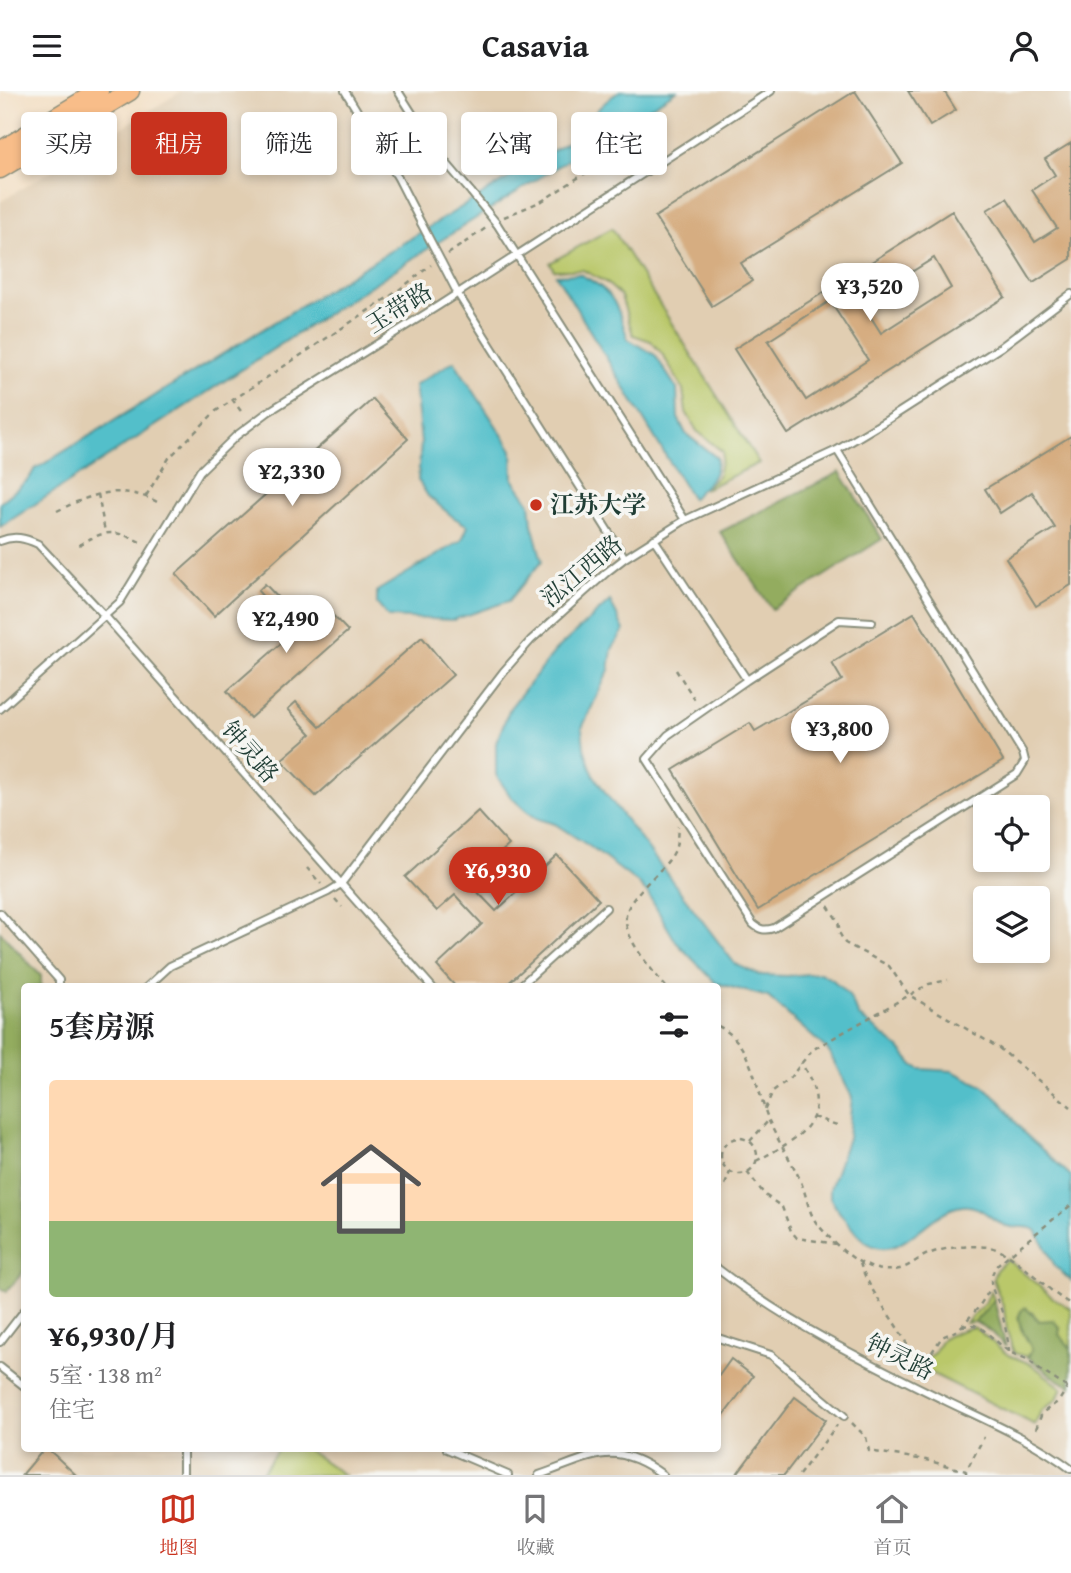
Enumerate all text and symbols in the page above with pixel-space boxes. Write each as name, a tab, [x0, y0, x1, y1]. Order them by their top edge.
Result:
text: Casavia	[482, 22, 589, 69]
icon: menu	[28, 27, 66, 65]
icon: person	[1005, 27, 1043, 65]
chip: 买房	[21, 112, 117, 175]
chip: 租房	[131, 112, 227, 175]
chip: 筛选	[241, 112, 337, 175]
chip: 新上	[351, 112, 447, 175]
chip: 公寓	[461, 112, 557, 175]
chip: 住宅	[571, 112, 667, 175]
pin: ¥3,520	[813, 264, 927, 323]
text: ¥3,520	[837, 269, 903, 302]
street label: 玉带路	[359, 274, 439, 341]
pin: ¥2,330	[235, 449, 349, 508]
text: ¥2,330	[259, 454, 325, 487]
place label: 江苏大学	[550, 487, 646, 522]
marker: 江苏大学	[528, 497, 544, 513]
street label: 泓江西路	[534, 526, 630, 615]
pin: ¥2,490	[229, 595, 343, 655]
text: ¥2,490	[253, 601, 319, 634]
pin: ¥3,800	[783, 705, 897, 765]
text: ¥3,800	[807, 711, 873, 744]
street label: 钟灵路	[214, 713, 287, 790]
map controls	[973, 795, 1050, 963]
button: locate	[973, 795, 1050, 872]
pin: ¥6,930	[441, 847, 555, 907]
text: ¥6,930	[465, 853, 531, 886]
button: layers	[973, 886, 1050, 963]
text: 5套房源	[49, 1004, 155, 1048]
icon: filters	[655, 1006, 693, 1044]
icon: home	[308, 1126, 434, 1252]
text: ¥6,930/月	[49, 1313, 180, 1357]
street label: 钟灵路	[860, 1325, 940, 1388]
text: 5室 · 138 m²	[49, 1358, 162, 1391]
text: 住宅	[49, 1392, 95, 1425]
tab: 地图	[159, 1490, 198, 1561]
tab: 收藏	[516, 1490, 555, 1561]
tab: 首页	[873, 1490, 912, 1561]

